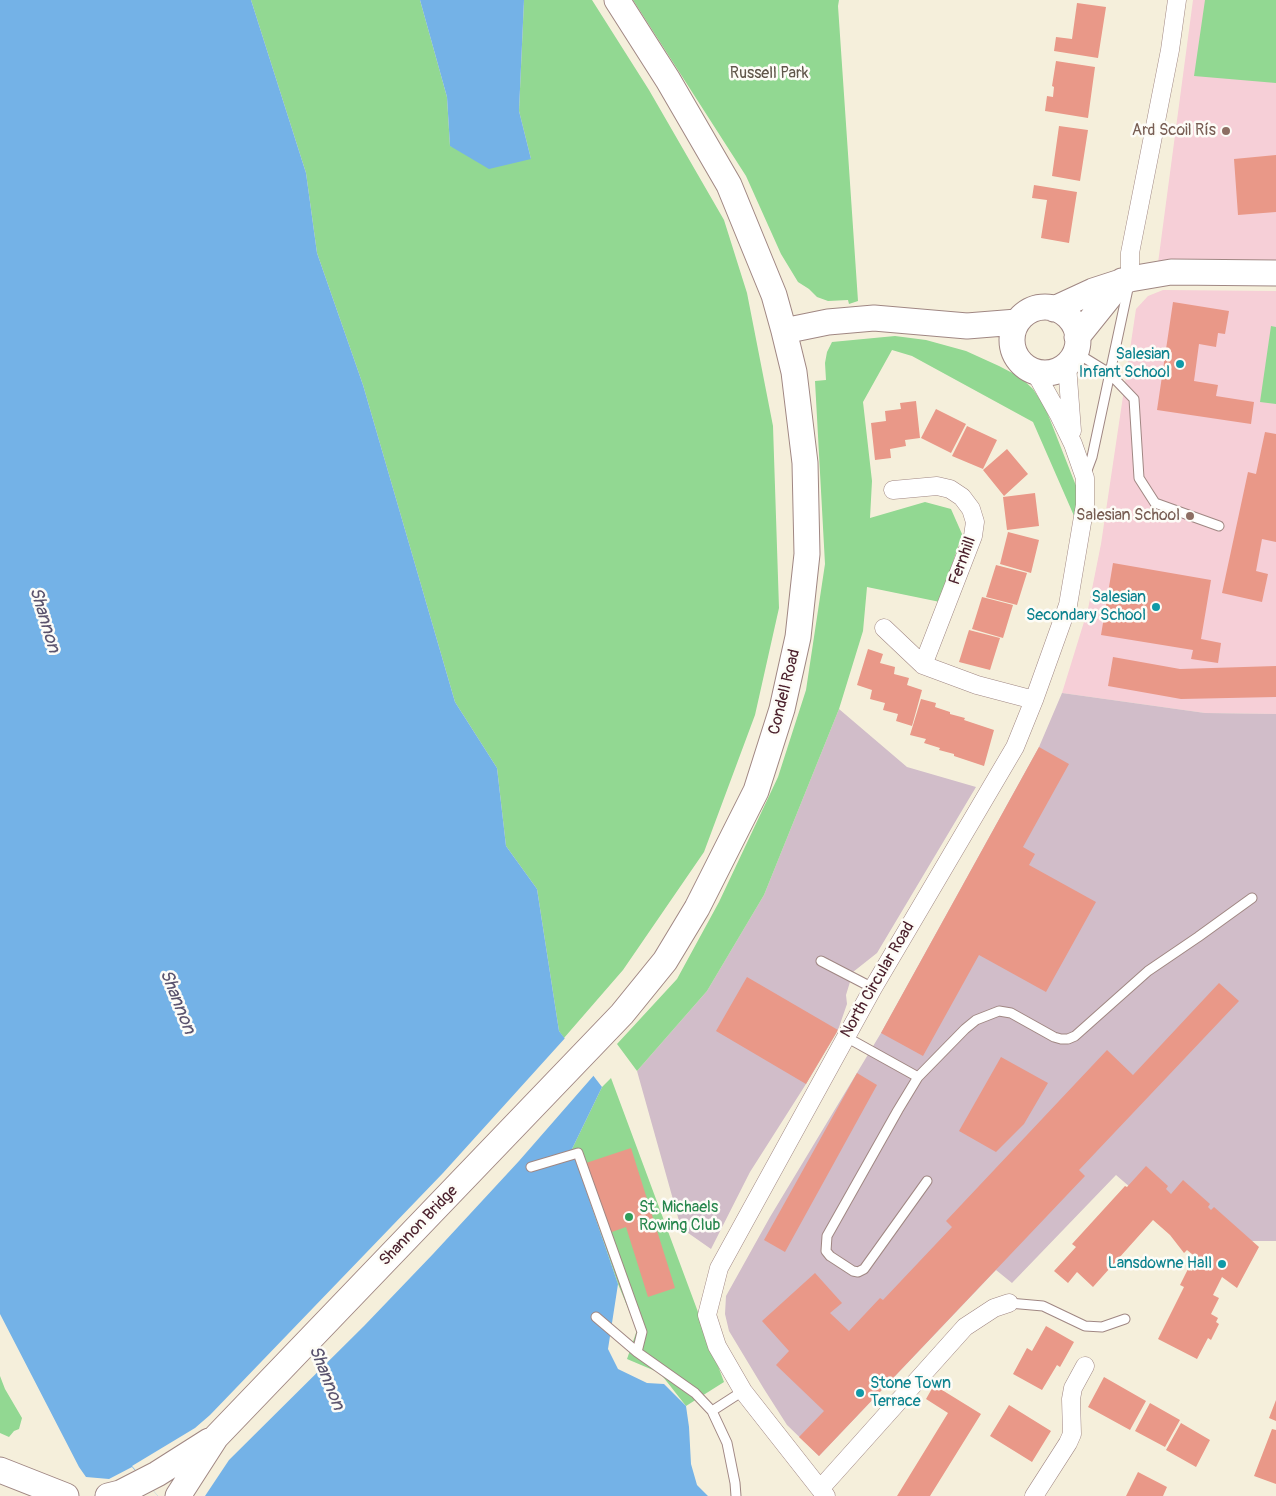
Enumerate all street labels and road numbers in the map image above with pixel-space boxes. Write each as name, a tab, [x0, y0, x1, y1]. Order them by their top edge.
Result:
street label: Fernhill	[945, 534, 981, 588]
street label: Condell Road	[765, 647, 805, 737]
street label: North Circular Road	[837, 919, 919, 1041]
street label: Shannon Bridge	[376, 1182, 462, 1270]

